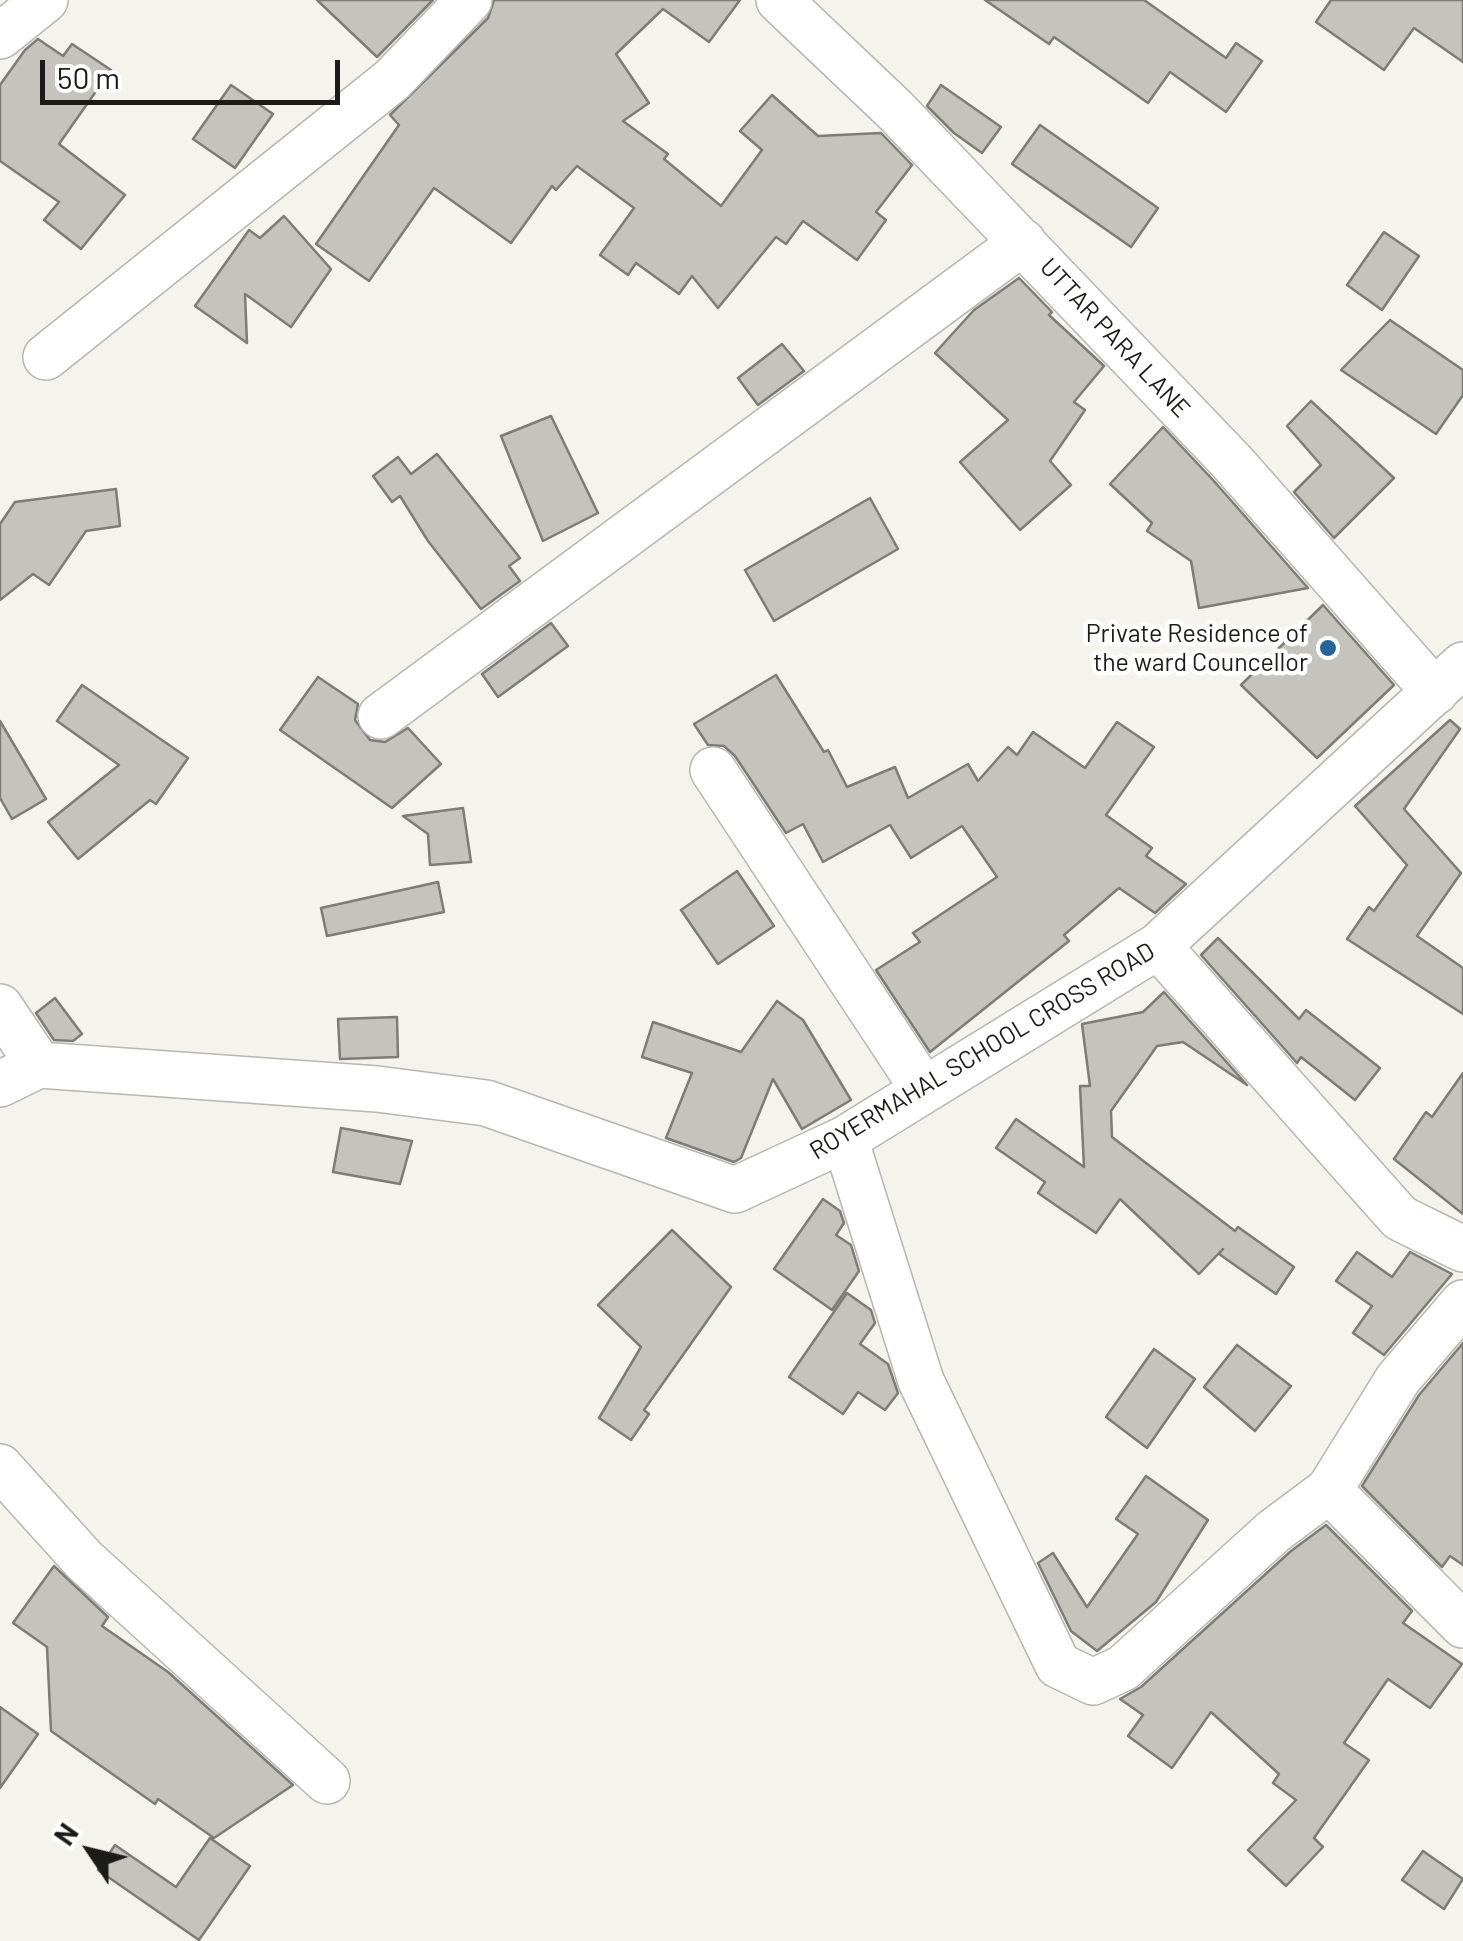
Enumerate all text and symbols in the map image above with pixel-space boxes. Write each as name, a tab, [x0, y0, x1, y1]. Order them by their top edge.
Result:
scale bar	[45, 40, 345, 102]
text: 50 m	[57, 59, 120, 95]
street label: UTTAR PARA LANE	[1034, 252, 1196, 424]
place label: Private Residence of the ward Councellor	[1086, 619, 1308, 678]
marker: Private Residence of the ward Councellor	[1317, 637, 1339, 659]
street label: ROYERMAHAL SCHOOL CROSS ROAD	[804, 936, 1160, 1166]
north arrow	[40, 1801, 140, 1901]
text: N	[46, 1816, 85, 1851]

